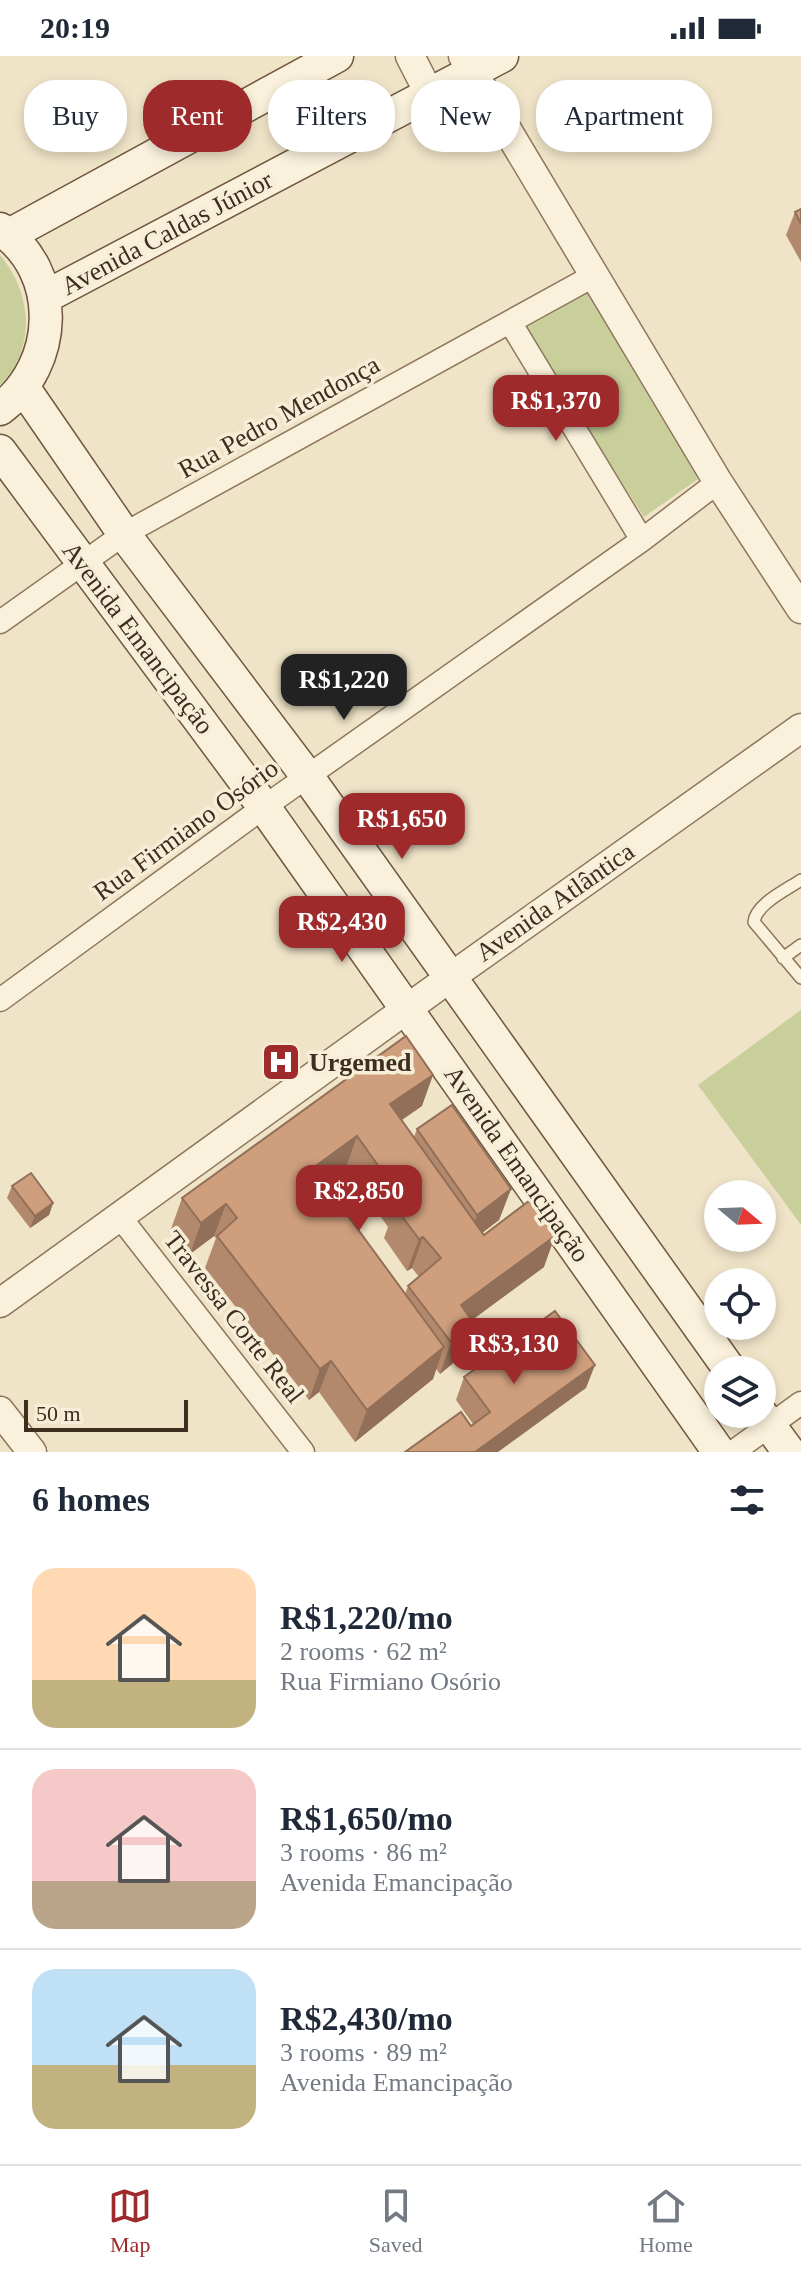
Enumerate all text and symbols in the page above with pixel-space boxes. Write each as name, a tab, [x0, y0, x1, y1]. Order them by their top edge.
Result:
text: 20:19	[40, 11, 110, 44]
chip: Buy	[24, 80, 127, 152]
chip: Rent	[143, 80, 252, 152]
chip: Filters	[268, 80, 395, 152]
chip: New	[411, 80, 520, 152]
chip: Apartment	[536, 80, 712, 152]
street label: Avenida Caldas Júnior	[56, 165, 278, 301]
street label: Rua Pedro Mendonça	[173, 349, 385, 484]
pin: R$1,370	[482, 375, 630, 443]
text: R$1,370	[511, 386, 601, 415]
street label: Avenida Emancipação	[56, 536, 220, 740]
pin: R$1,220	[270, 654, 418, 722]
text: R$1,220	[299, 665, 389, 694]
street label: Rua Firmiano Osório	[88, 753, 284, 907]
pin: R$1,650	[328, 793, 476, 861]
text: R$1,650	[357, 804, 447, 833]
street label: Avenida Atlântica	[470, 836, 640, 967]
pin: R$2,430	[268, 896, 416, 964]
text: R$2,430	[297, 907, 387, 936]
hospital icon: Urgemed	[260, 1041, 302, 1083]
place label: Urgemed	[309, 1048, 412, 1077]
street label: Avenida Emancipação	[438, 1060, 596, 1268]
pin: R$2,850	[285, 1165, 433, 1233]
text: R$2,850	[314, 1176, 404, 1205]
north arrow	[704, 1180, 776, 1252]
map controls	[704, 1180, 776, 1428]
street label: Travessa Corte Real	[158, 1225, 310, 1409]
button: locate	[704, 1268, 776, 1340]
pin: R$3,130	[440, 1318, 588, 1386]
text: R$3,130	[469, 1329, 559, 1358]
button: layers	[704, 1356, 776, 1428]
scale bar	[24, 1396, 188, 1432]
text: 50 m	[36, 1401, 81, 1426]
icon: filters	[725, 1478, 769, 1522]
text: 6 homes	[32, 1481, 150, 1518]
text: R$1,220/mo	[280, 1599, 453, 1636]
icon: home	[96, 1600, 192, 1696]
text: 2 rooms · 62 m²	[280, 1637, 447, 1666]
text: Rua Firmiano Osório	[280, 1667, 501, 1696]
text: R$1,650/mo	[280, 1800, 453, 1837]
icon: home	[96, 1801, 192, 1897]
text: 3 rooms · 86 m²	[280, 1838, 447, 1867]
text: Avenida Emancipação	[280, 1868, 513, 1897]
text: R$2,430/mo	[280, 2000, 453, 2037]
icon: home	[96, 2001, 192, 2097]
text: 3 rooms · 89 m²	[280, 2038, 447, 2067]
text: Avenida Emancipação	[280, 2068, 513, 2097]
tab: Map	[108, 2184, 152, 2258]
tab: Saved	[369, 2184, 422, 2258]
tab: Home	[639, 2184, 693, 2258]

